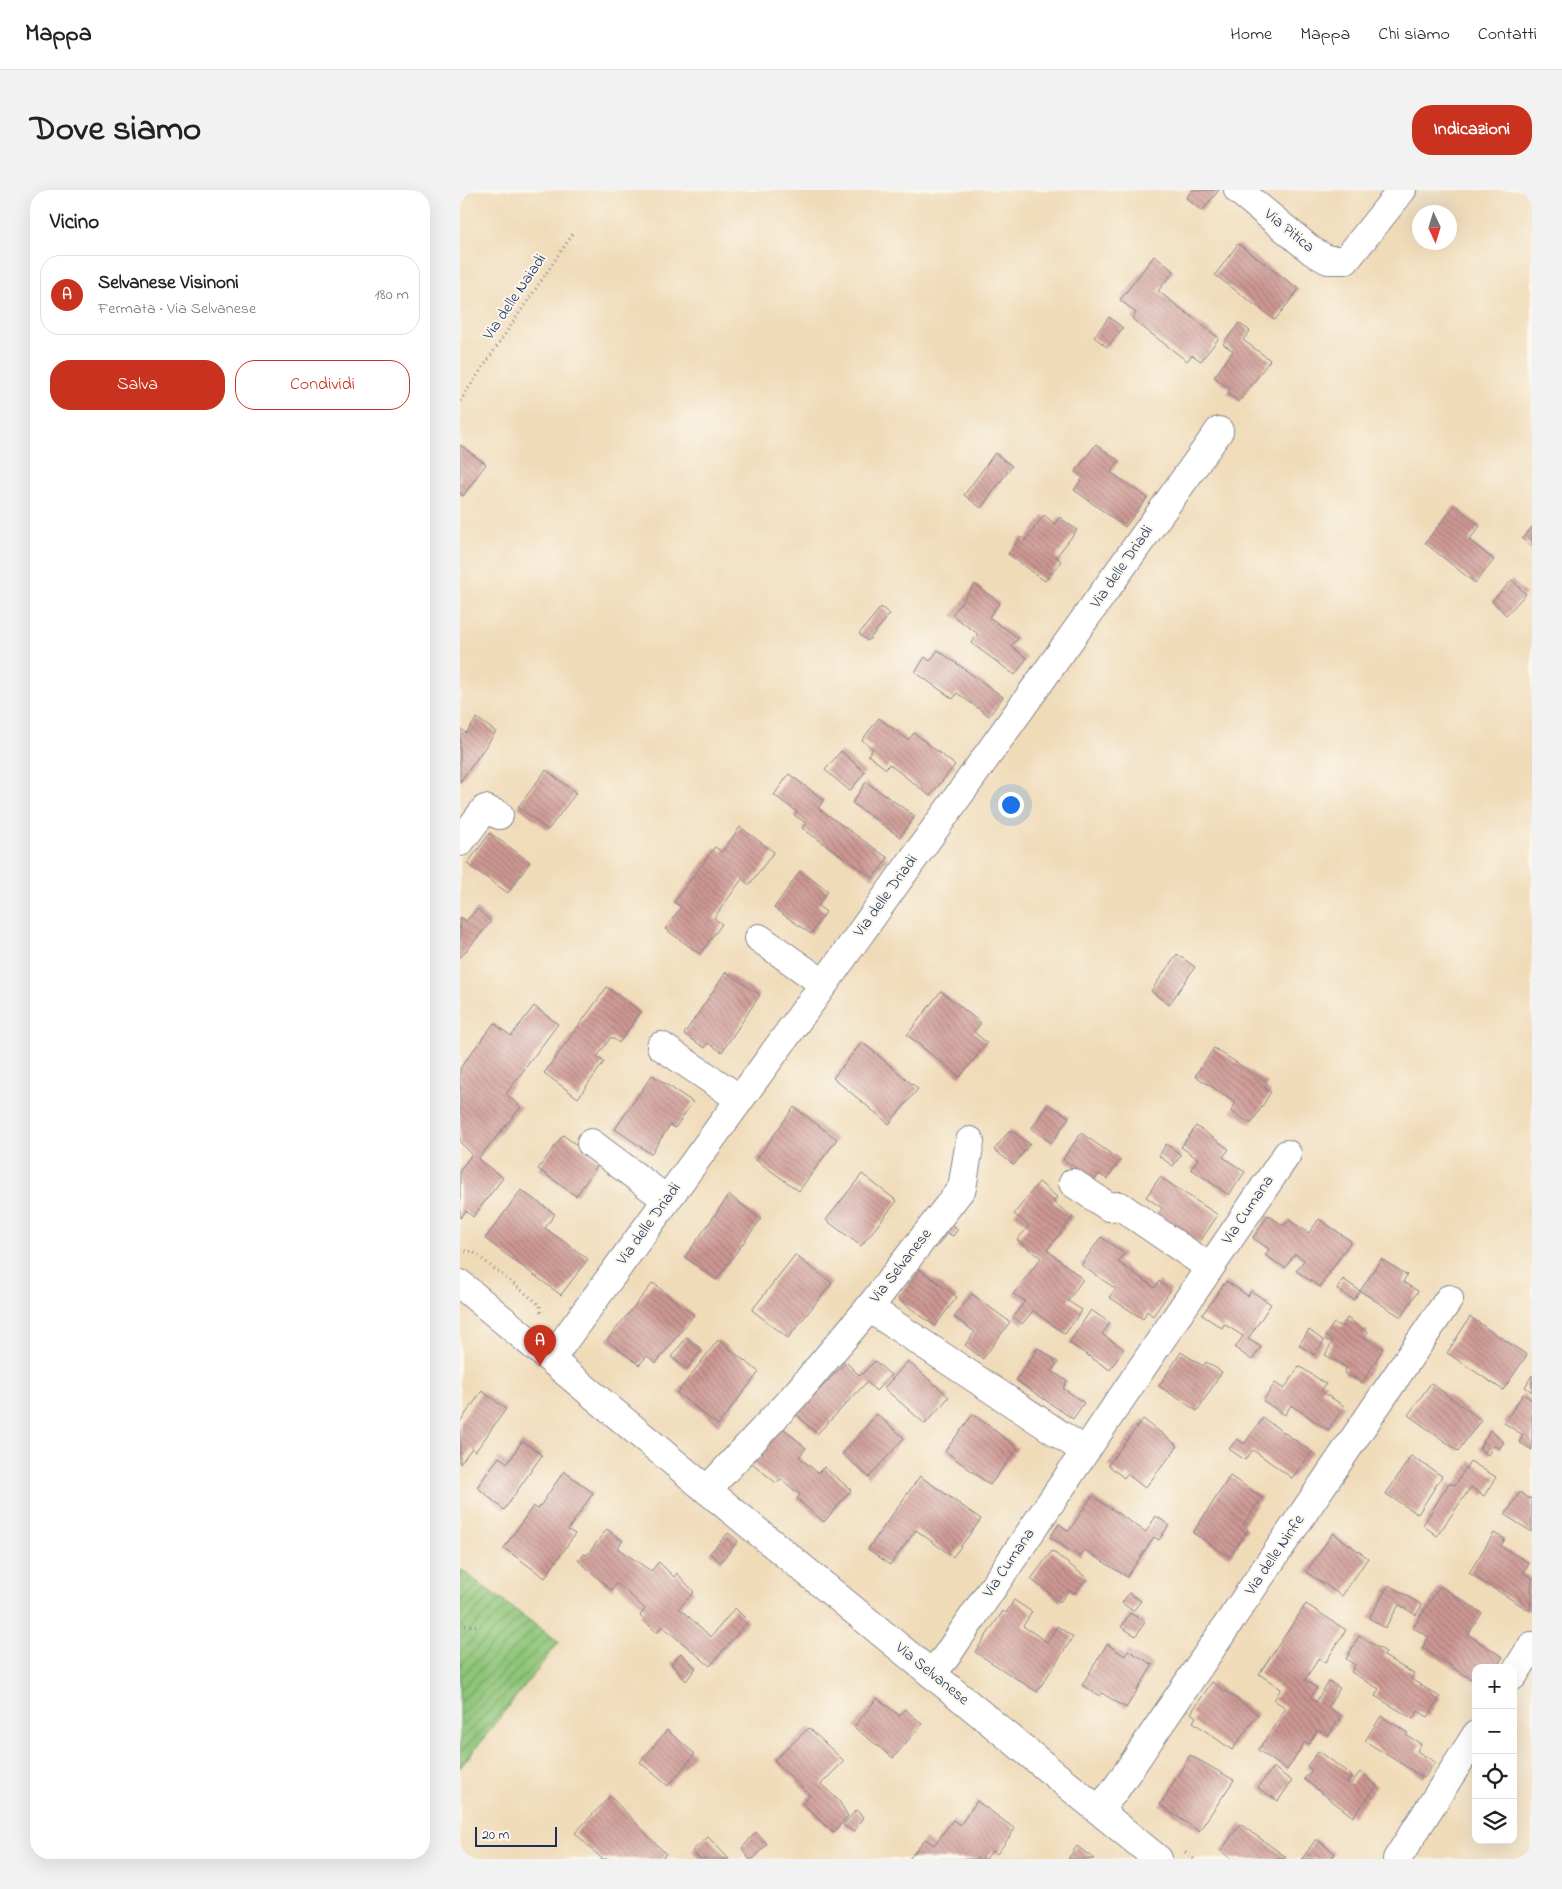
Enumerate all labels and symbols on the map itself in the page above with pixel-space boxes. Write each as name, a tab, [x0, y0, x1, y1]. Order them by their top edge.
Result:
street label: Via Pitica	[1258, 202, 1319, 259]
north arrow	[1412, 205, 1457, 250]
street label: Via delle Naiadi	[477, 249, 553, 346]
street label: Via delle Driadi	[1084, 520, 1160, 614]
your location	[998, 792, 1024, 818]
street label: Via delle Driadi	[847, 850, 924, 943]
street label: Via Cumana	[1215, 1170, 1280, 1250]
street label: Via delle Driadi	[610, 1178, 687, 1271]
street label: Via Selvanese	[863, 1223, 938, 1309]
pin: A	[524, 1325, 556, 1366]
street label: Via delle Ninfe	[1239, 1509, 1311, 1601]
street label: Via Cumana	[976, 1523, 1041, 1603]
street label: Via Selvanese	[889, 1636, 975, 1712]
scale bar	[475, 1824, 558, 1847]

